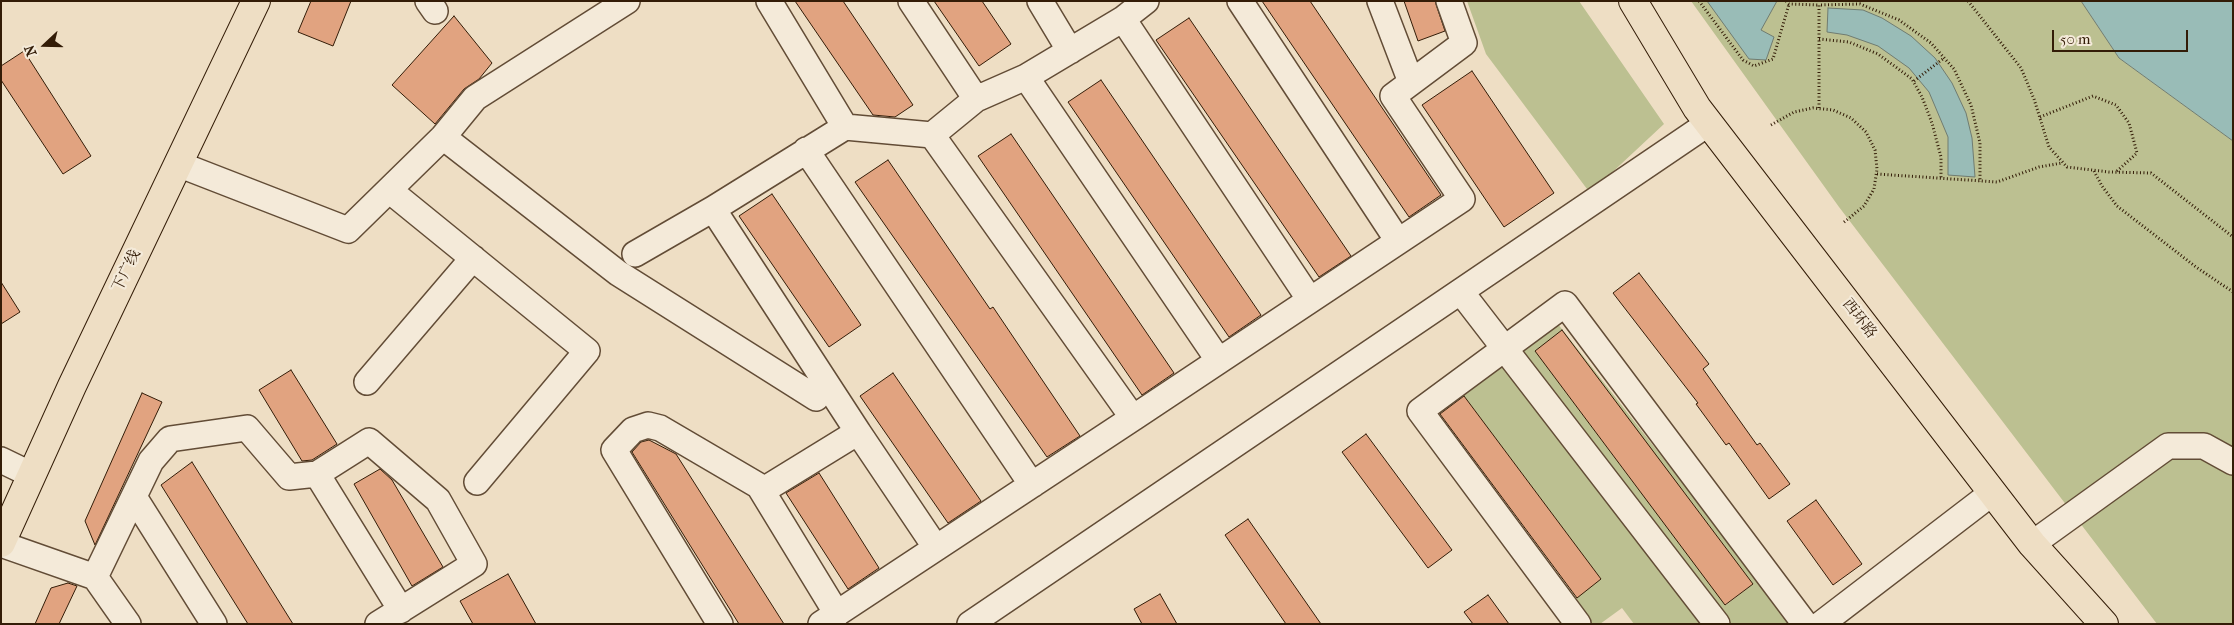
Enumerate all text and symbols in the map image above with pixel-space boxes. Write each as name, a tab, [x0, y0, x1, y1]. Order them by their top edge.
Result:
north arrow	[20, 20, 70, 70]
scale bar	[2054, 20, 2190, 52]
text: 50 m	[2060, 30, 2090, 48]
text: N	[21, 43, 40, 59]
street label: 下广线	[109, 247, 145, 295]
street label: 西环路	[1838, 296, 1880, 342]

